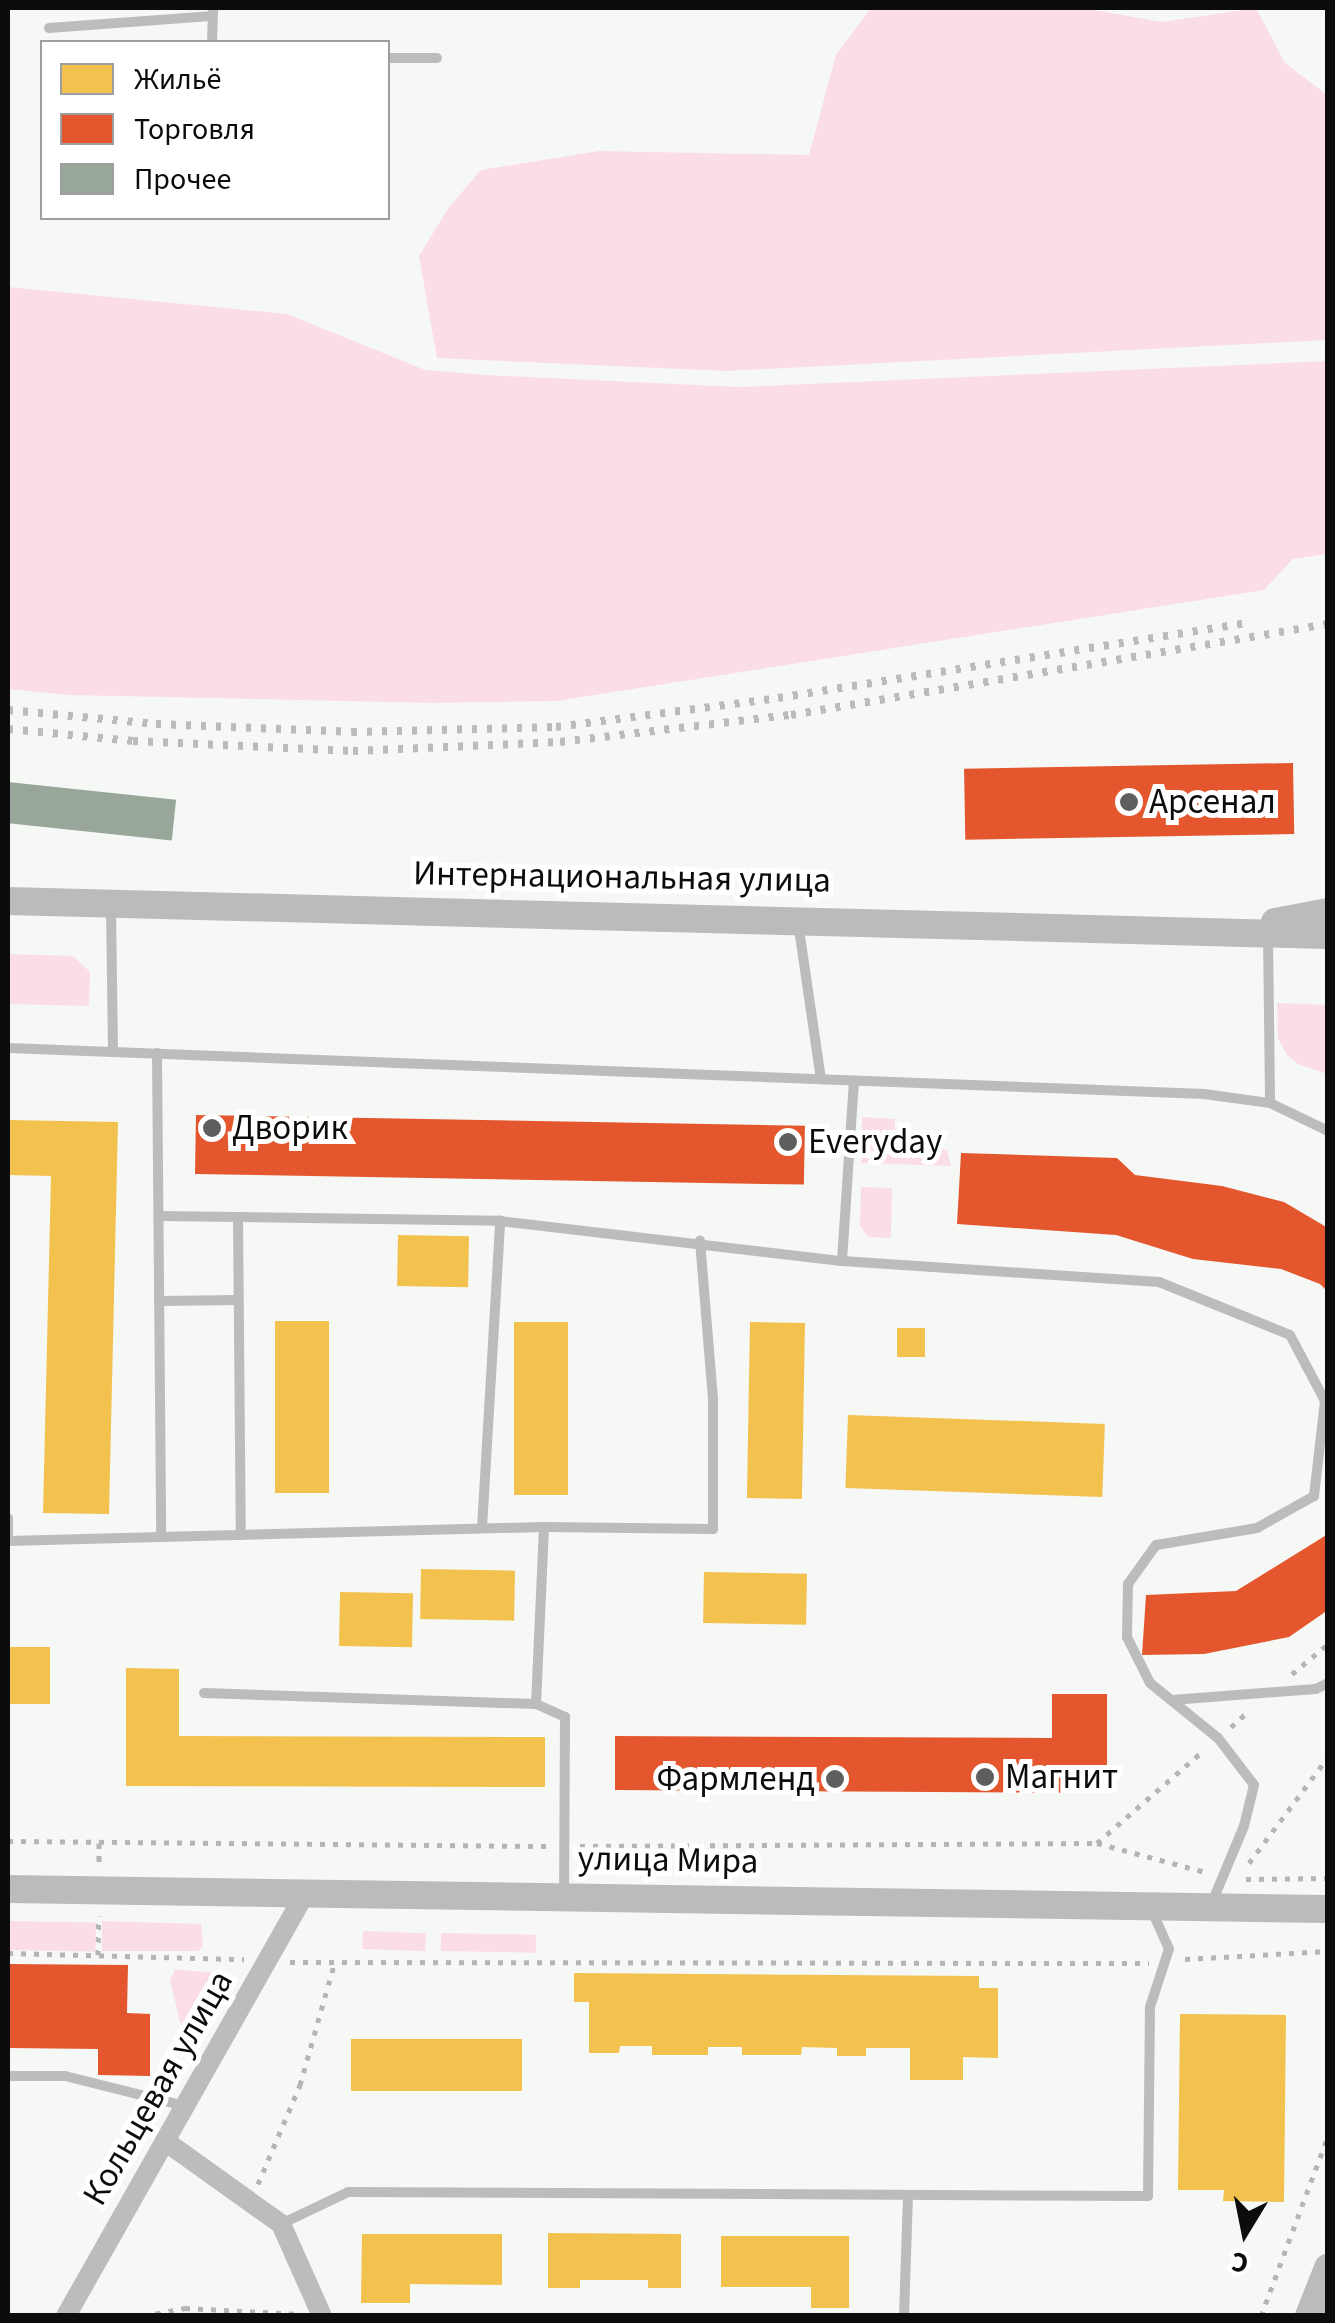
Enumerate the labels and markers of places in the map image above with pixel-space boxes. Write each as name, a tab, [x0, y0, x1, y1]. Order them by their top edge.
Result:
place label: Арсенал	[1149, 781, 1276, 823]
marker: Арсенал	[1118, 791, 1140, 813]
place label: Дворик	[232, 1107, 348, 1149]
marker: Дворик	[201, 1117, 223, 1139]
place label: Everyday	[808, 1121, 942, 1163]
marker: Everyday	[777, 1131, 799, 1153]
place label: Магнит	[1005, 1756, 1118, 1798]
place label: Фармленд	[657, 1758, 815, 1800]
marker: Магнит	[974, 1766, 996, 1788]
marker: Фармленд	[824, 1768, 846, 1790]

